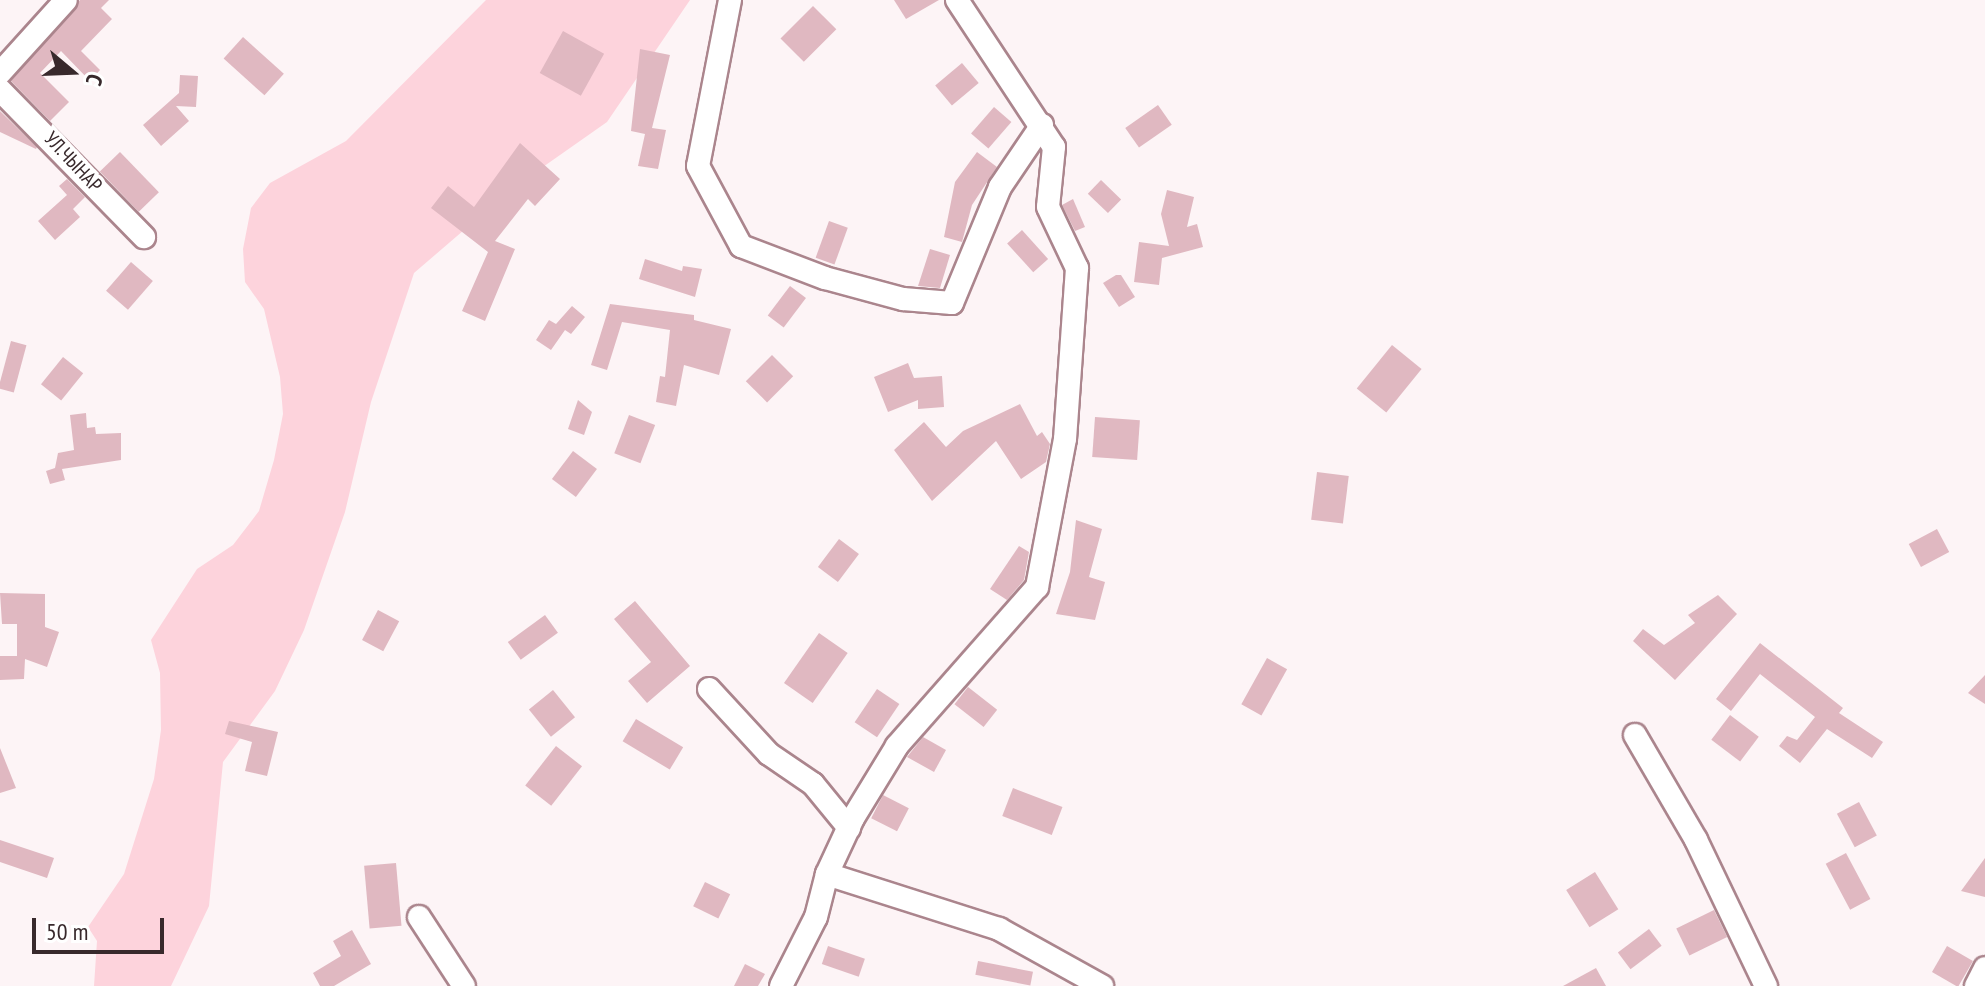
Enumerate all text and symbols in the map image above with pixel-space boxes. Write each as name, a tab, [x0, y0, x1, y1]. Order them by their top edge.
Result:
north arrow	[32, 32, 112, 112]
text: С	[80, 70, 110, 89]
street label: УЛ.ЧЫНАР	[39, 127, 107, 197]
scale bar	[36, 902, 168, 952]
text: 50 m	[46, 916, 88, 947]

